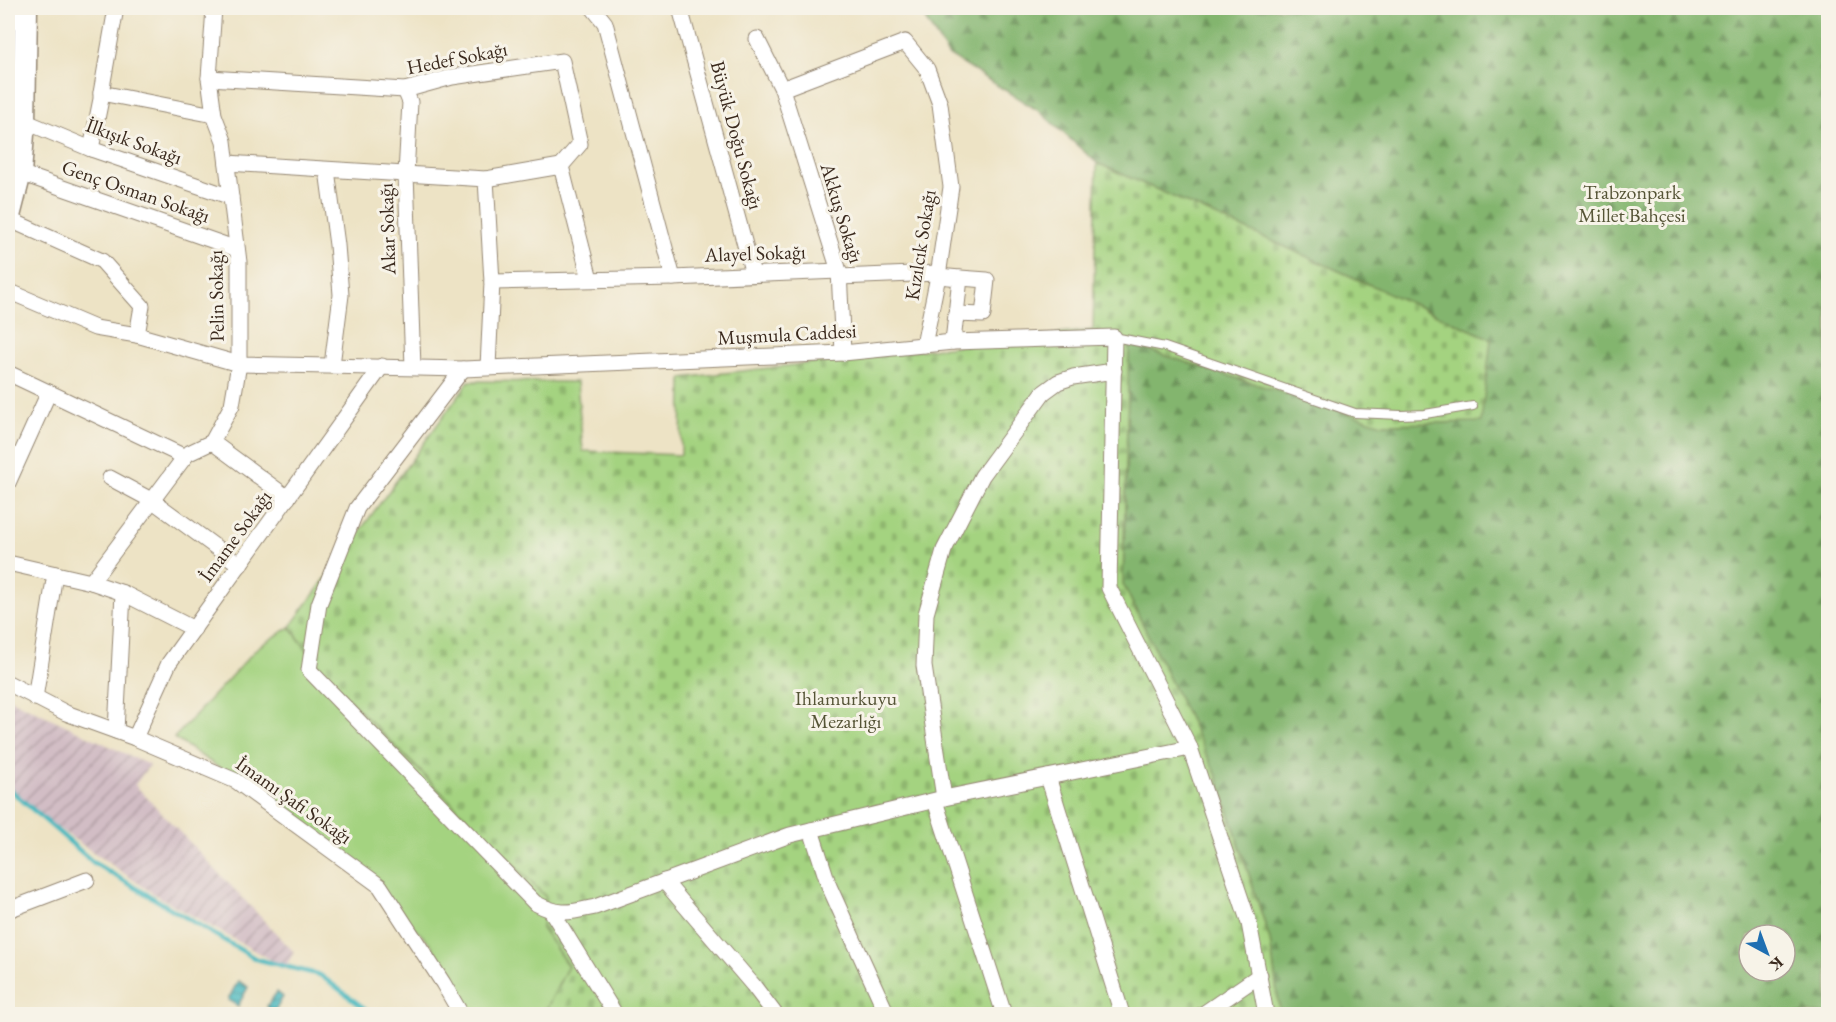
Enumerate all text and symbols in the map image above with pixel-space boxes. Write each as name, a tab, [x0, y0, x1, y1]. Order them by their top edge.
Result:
street label: Hedef Sokağı	[404, 35, 510, 80]
street label: Büyük Doğu Sokağı	[705, 58, 769, 212]
street label: İlkışık Sokağı	[82, 112, 186, 170]
street label: Genç Osman Sokağı	[59, 154, 213, 229]
street label: Akkuş Sokağı	[814, 159, 870, 266]
park label: Trabzonpark Millet Bahçesi	[1578, 179, 1686, 228]
street label: Akar Sokağı	[372, 183, 402, 276]
street label: Kızılcık Sokağı	[898, 188, 942, 302]
street label: Alayel Sokağı	[703, 238, 806, 268]
street label: Pelin Sokağı	[202, 250, 230, 342]
street label: Muşmula Caddesi	[717, 317, 857, 351]
street label: İmame Sokağı	[193, 485, 277, 587]
park label: Ihlamurkuyu Mezarlığı	[795, 685, 897, 734]
street label: İmamı Şafi Sokağı	[231, 750, 357, 850]
north arrow	[1737, 923, 1797, 983]
text: K	[1764, 952, 1788, 976]

